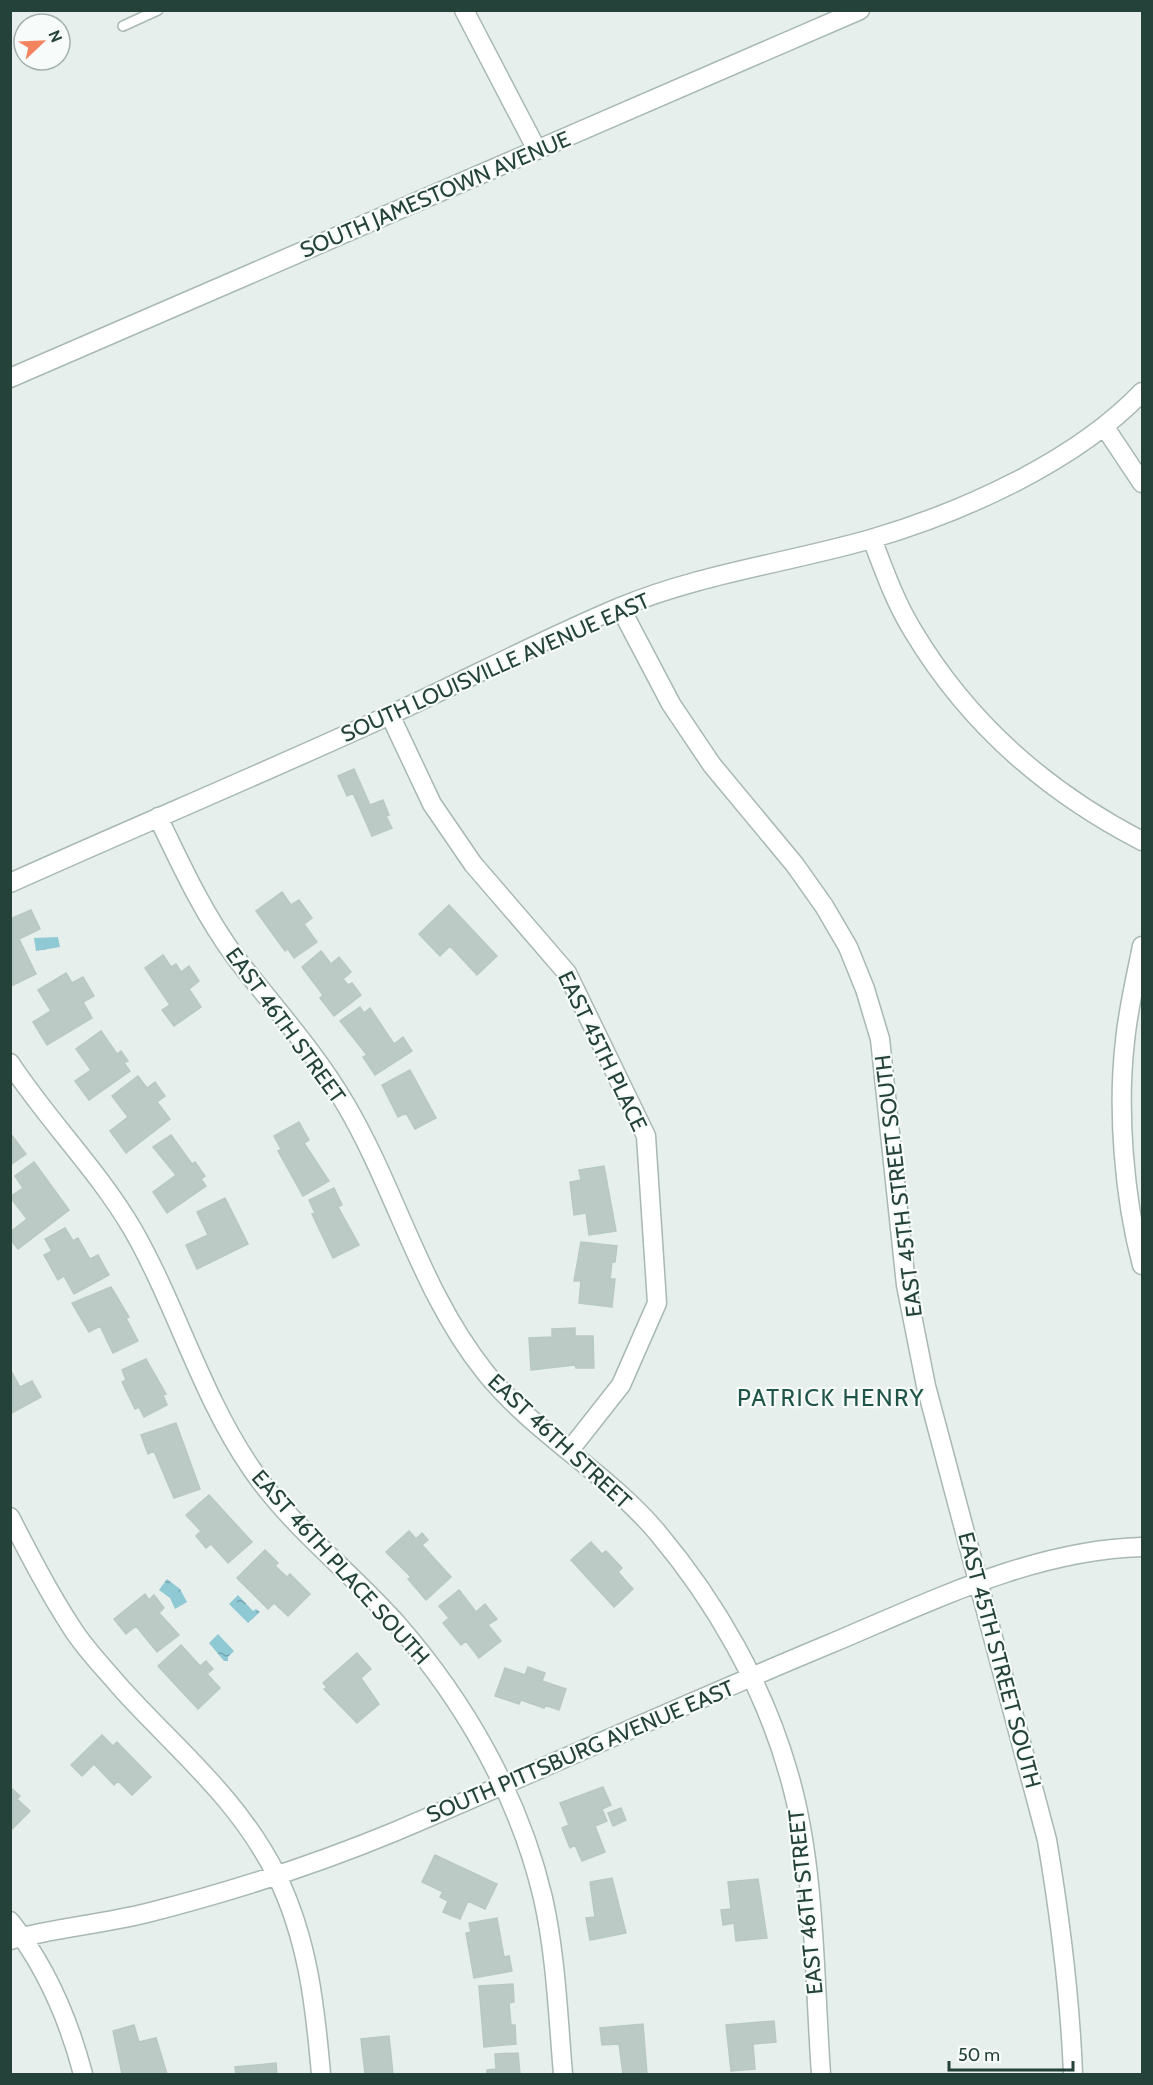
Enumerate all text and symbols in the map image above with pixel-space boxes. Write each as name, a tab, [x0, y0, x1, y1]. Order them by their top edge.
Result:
north arrow	[12, 12, 72, 72]
text: N	[44, 27, 66, 45]
street label: SOUTH JAMESTOWN AVENUE	[296, 125, 574, 264]
street label: SOUTH LOUISVILLE AVENUE EAST	[337, 587, 654, 748]
street label: EAST 46TH STREET	[220, 942, 351, 1109]
street label: EAST 45TH PLACE	[552, 967, 653, 1136]
street label: EAST 45TH STREET SOUTH	[869, 1053, 928, 1319]
street label: EAST 46TH STREET	[482, 1368, 637, 1515]
district label: PATRICK HENRY	[737, 1383, 925, 1412]
street label: EAST 46TH PLACE SOUTH	[246, 1464, 435, 1670]
street label: EAST 45TH STREET SOUTH	[952, 1529, 1047, 1791]
street label: SOUTH PITTSBURG AVENUE EAST	[422, 1674, 738, 1829]
street label: EAST 46TH STREET	[782, 1808, 829, 1996]
scale bar	[949, 2034, 1074, 2072]
text: 50 m	[958, 2044, 1000, 2066]

